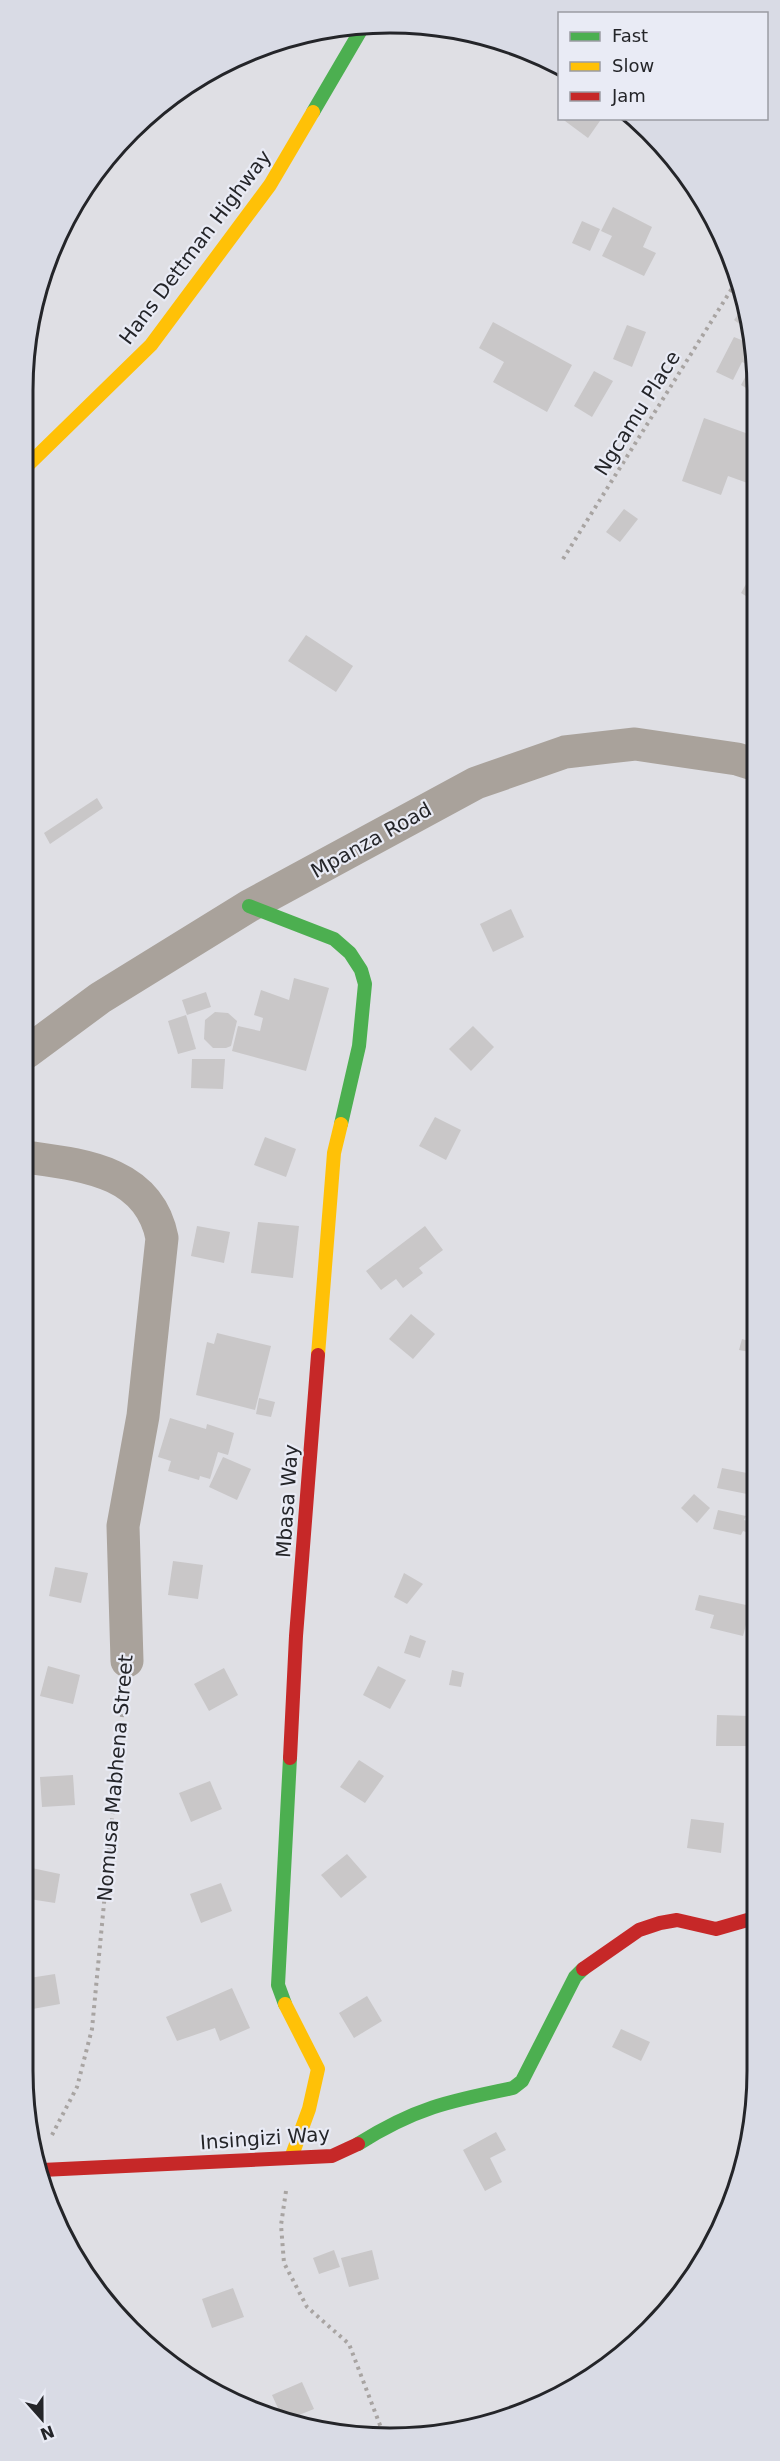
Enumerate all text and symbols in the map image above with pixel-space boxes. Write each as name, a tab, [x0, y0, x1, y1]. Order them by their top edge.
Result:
legend	[558, 12, 768, 120]
text: Fast	[612, 25, 648, 46]
text: Slow	[612, 55, 654, 76]
text: Jam	[611, 85, 646, 106]
street label: Hans Dettman Highway	[114, 145, 276, 349]
street label: Ngcamu Place	[589, 346, 685, 480]
street label: Mpanza Road	[307, 797, 435, 883]
street label: Mbasa Way	[271, 1443, 303, 1559]
street label: Nomusa Mabhena Street	[92, 1653, 138, 1902]
street label: Insingizi Way	[199, 2121, 331, 2155]
north arrow	[12, 2389, 72, 2449]
text: N	[38, 2421, 57, 2444]

